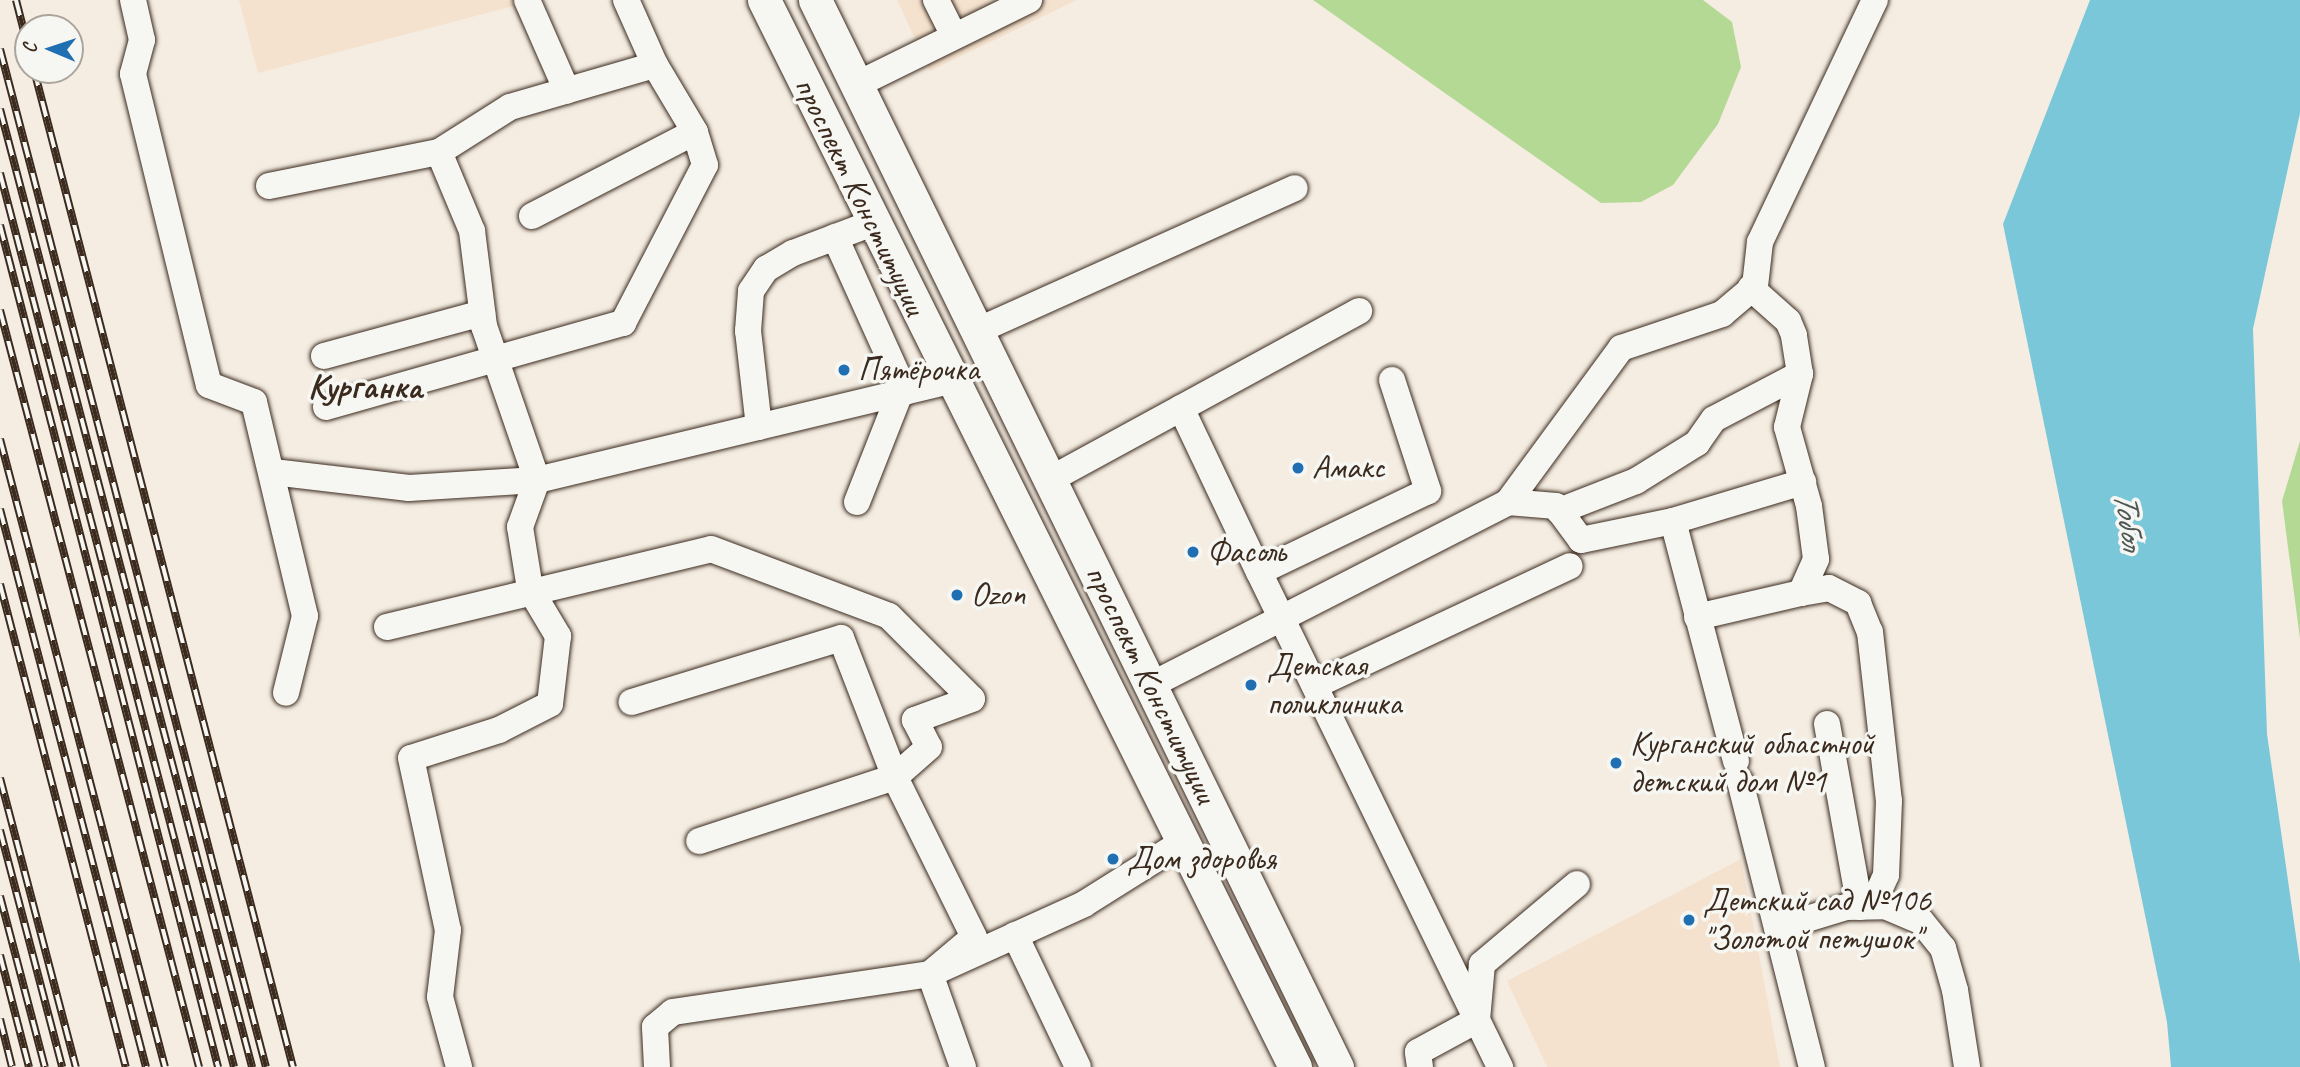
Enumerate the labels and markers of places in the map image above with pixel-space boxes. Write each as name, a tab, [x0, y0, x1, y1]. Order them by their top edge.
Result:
place label: Пятёрочка	[858, 350, 979, 390]
marker: Пятёрочка	[836, 362, 852, 378]
place label: Амакс	[1312, 448, 1385, 488]
marker: Амакс	[1290, 460, 1306, 476]
place label: Фасоль	[1207, 532, 1286, 572]
marker: Фасоль	[1185, 544, 1201, 560]
place label: Ozon	[971, 575, 1025, 615]
marker: Ozon	[949, 587, 965, 603]
place label: Детская поликлиника	[1267, 646, 1401, 724]
marker: Детская поликлиника	[1241, 675, 1261, 695]
place label: Курганский областной детский дом №1	[1630, 724, 1874, 802]
marker: Курганский областной детский дом №1	[1608, 755, 1624, 771]
place label: Дом здоровья	[1127, 839, 1273, 879]
marker: Дом здоровья	[1105, 851, 1121, 867]
place label: Детский сад №106 "Золотой петушок"	[1703, 881, 1931, 959]
marker: Детский сад №106 "Золотой петушок"	[1681, 912, 1697, 928]

